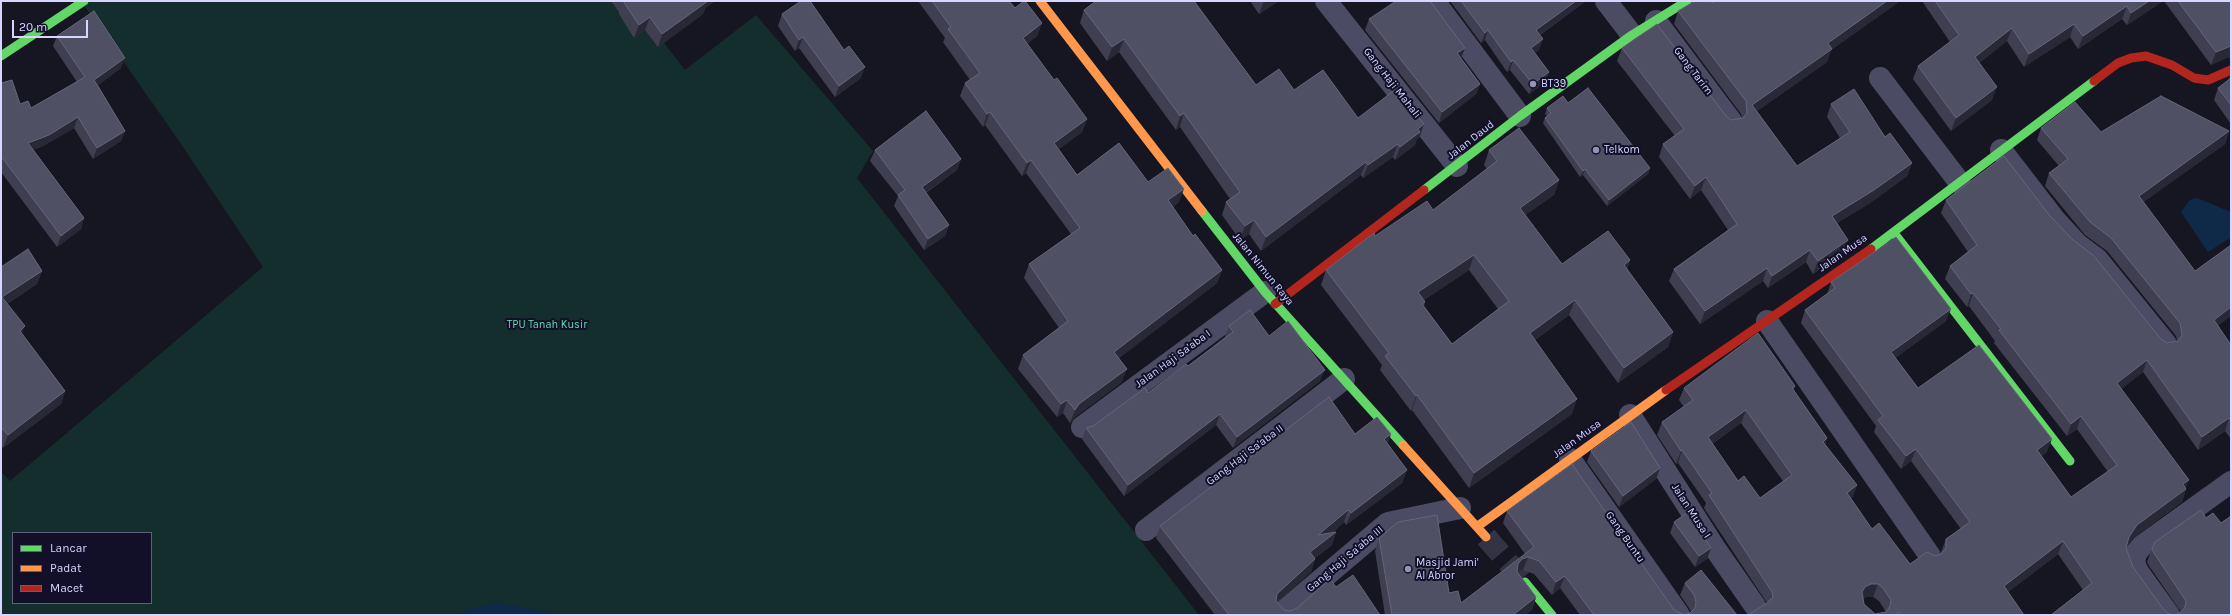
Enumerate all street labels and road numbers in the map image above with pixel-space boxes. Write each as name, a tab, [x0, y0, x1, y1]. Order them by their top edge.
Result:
street label: Gang Tarim	[1671, 44, 1715, 98]
street label: Gang Haji Mahali	[1360, 45, 1424, 121]
street label: Jalan Daud	[1445, 118, 1497, 162]
street label: Jalan Nimun Raya	[1230, 230, 1296, 308]
street label: Jalan Musa	[1816, 231, 1870, 275]
street label: Jalan Haji Sa'aba I	[1133, 327, 1213, 391]
street label: Jalan Musa	[1550, 417, 1604, 461]
street label: Gang Haji Sa'aba II	[1204, 422, 1286, 488]
street label: Jalan Musa I	[1668, 481, 1714, 541]
street label: Gang Buntu	[1603, 509, 1647, 565]
street label: Gang Haji Sa'aba III	[1304, 523, 1386, 595]

